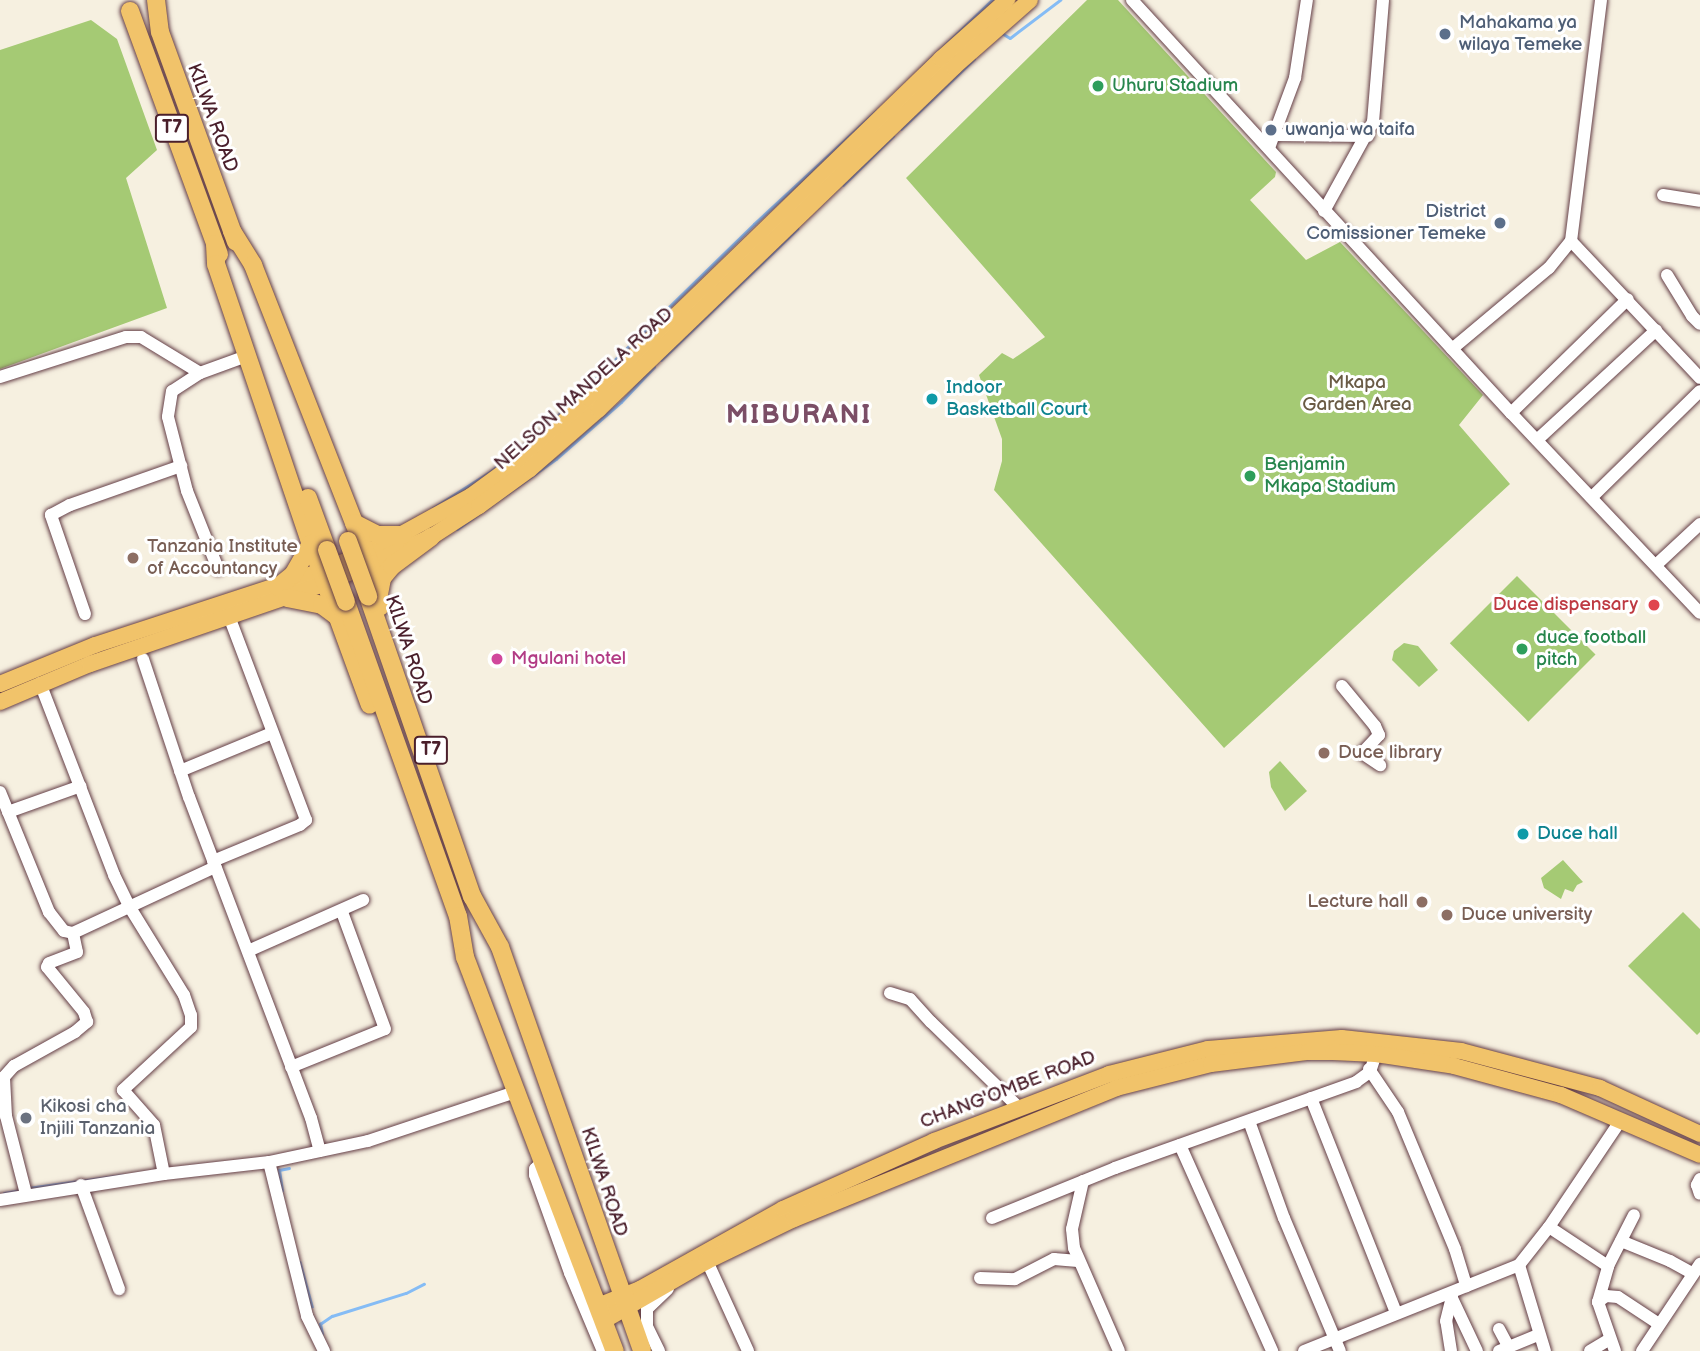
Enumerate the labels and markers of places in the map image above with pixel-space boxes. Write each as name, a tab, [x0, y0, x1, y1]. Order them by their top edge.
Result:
place label: Mahakama ya wilaya Temeke	[1459, 12, 1583, 56]
marker: Mahakama ya wilaya Temeke	[1437, 26, 1453, 42]
place label: Uhuru Stadium	[1112, 75, 1239, 97]
marker: Uhuru Stadium	[1090, 78, 1106, 94]
place label: uwanja wa taifa	[1285, 119, 1415, 141]
marker: uwanja wa taifa	[1263, 122, 1279, 138]
place label: District Comissioner Temeke	[1306, 201, 1486, 245]
marker: District Comissioner Temeke	[1492, 215, 1508, 231]
place label: Indoor Basketball Court	[946, 377, 1088, 421]
marker: Indoor Basketball Court	[924, 391, 940, 407]
place label: Benjamin Mkapa Stadium	[1264, 454, 1396, 498]
marker: Benjamin Mkapa Stadium	[1242, 468, 1258, 484]
place label: Tanzania Institute of Accountancy	[147, 536, 298, 580]
marker: Tanzania Institute of Accountancy	[125, 550, 141, 566]
place label: Duce dispensary	[1493, 594, 1638, 616]
marker: Duce dispensary	[1644, 595, 1664, 615]
place label: duce football pitch	[1536, 627, 1646, 671]
marker: duce football pitch	[1514, 641, 1530, 657]
place label: Mgulani hotel	[511, 648, 626, 670]
marker: Mgulani hotel	[489, 651, 505, 667]
place label: Duce library	[1338, 742, 1442, 764]
marker: Duce library	[1316, 745, 1332, 761]
place label: Duce hall	[1537, 823, 1618, 845]
marker: Duce hall	[1515, 826, 1531, 842]
place label: Lecture hall	[1307, 891, 1408, 913]
marker: Lecture hall	[1414, 894, 1430, 910]
place label: Duce university	[1461, 904, 1592, 926]
marker: Duce university	[1439, 907, 1455, 923]
place label: Kikosi cha Injili Tanzania	[40, 1096, 156, 1140]
marker: Kikosi cha Injili Tanzania	[18, 1110, 34, 1126]

